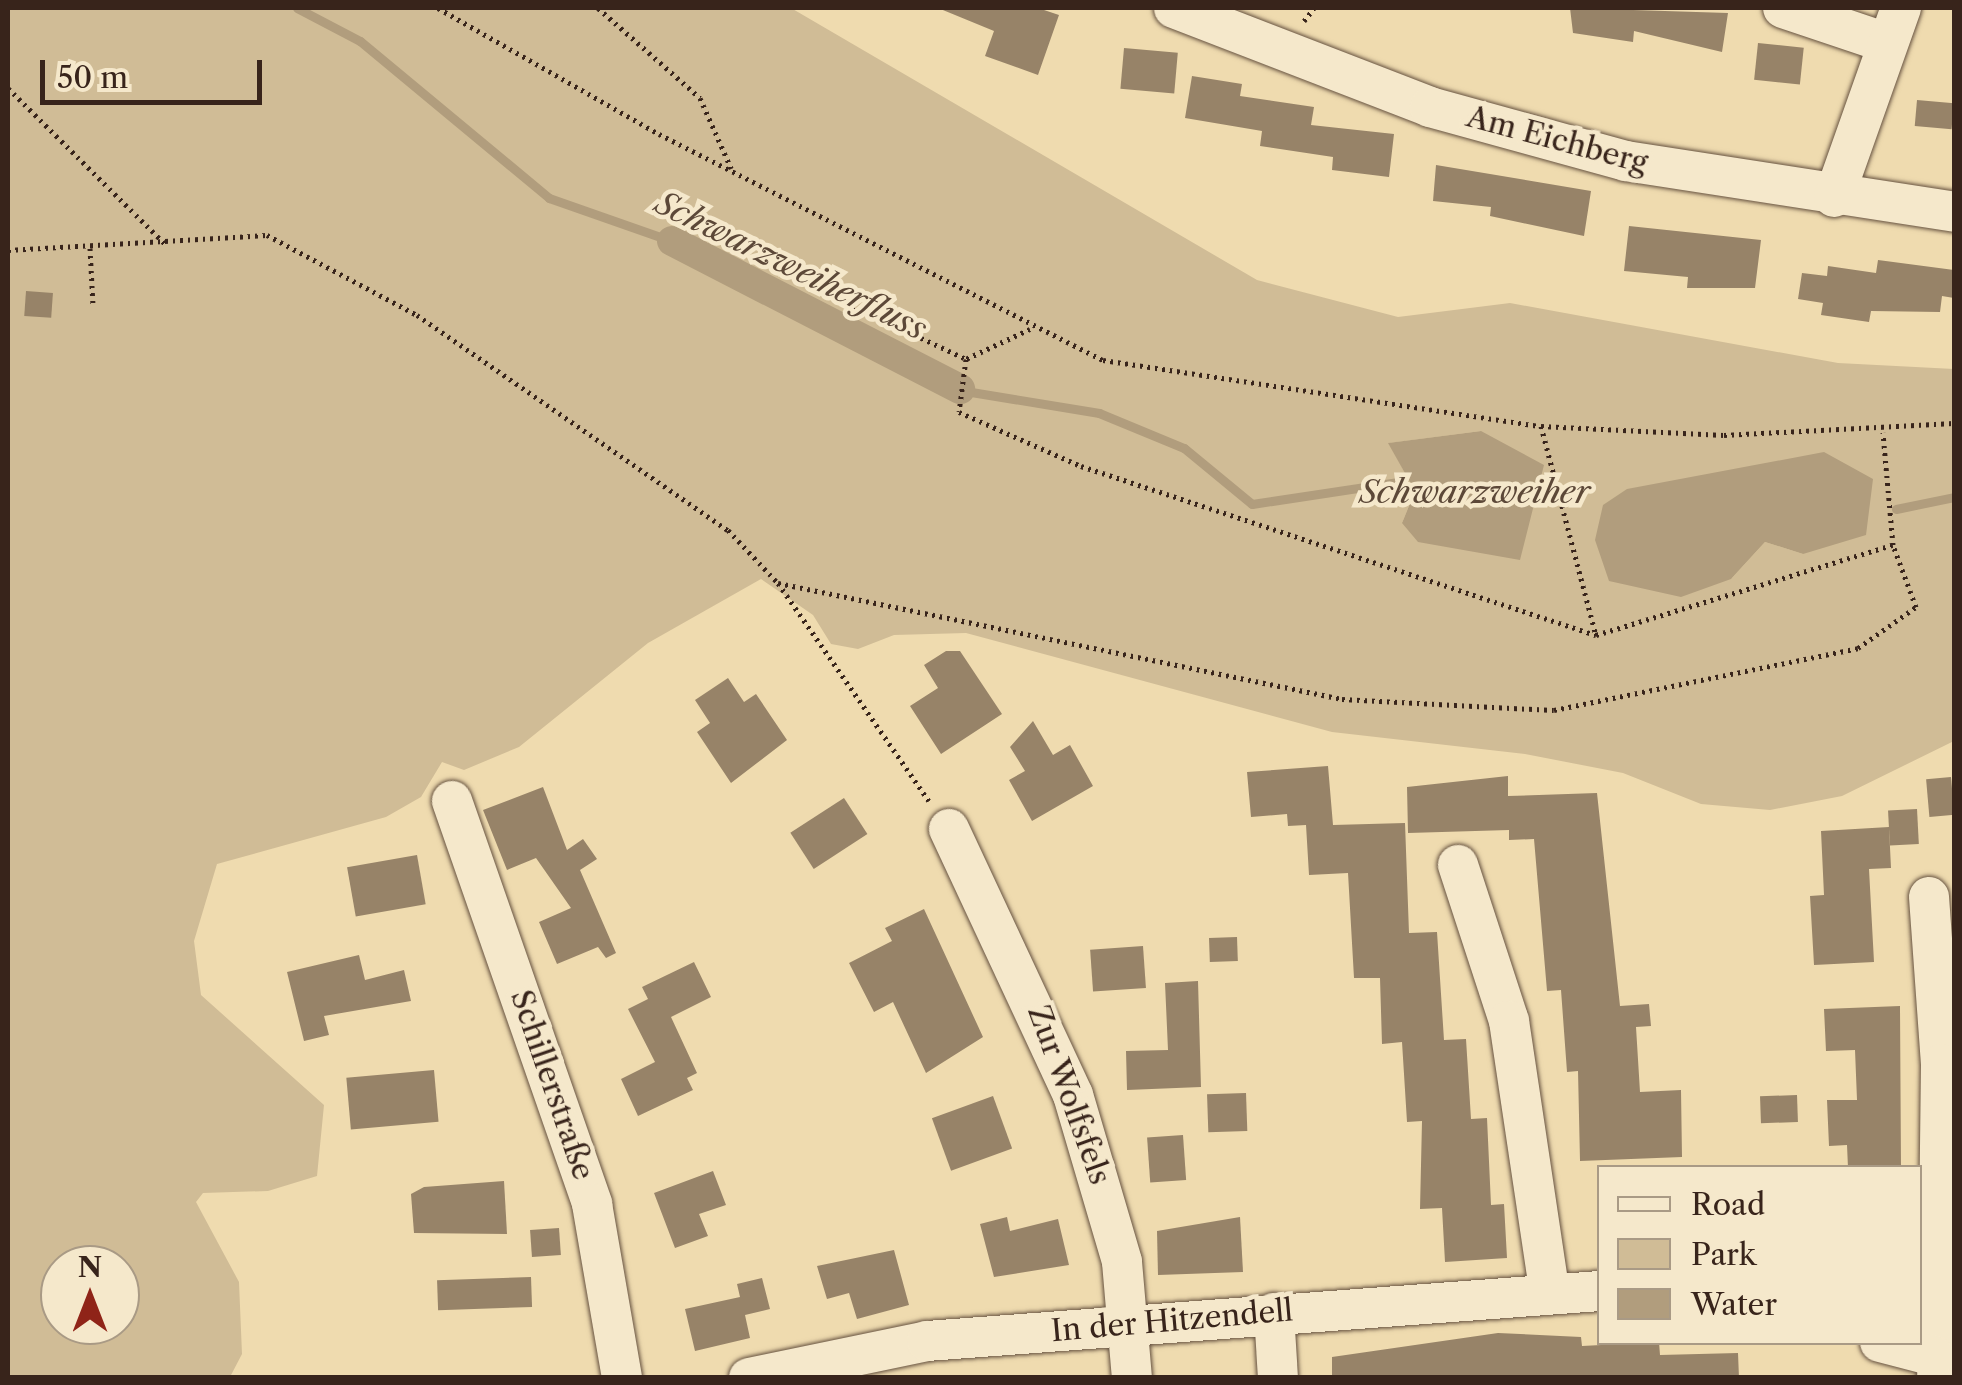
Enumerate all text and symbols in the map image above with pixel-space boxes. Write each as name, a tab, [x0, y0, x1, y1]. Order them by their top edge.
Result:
scale bar	[45, 40, 268, 102]
text: 50 m	[57, 59, 128, 96]
street label: Am Eichberg	[1463, 99, 1651, 181]
water label: Schwarzweiherfluss	[649, 184, 933, 348]
water label: Schwarzweiher	[1360, 473, 1590, 511]
street label: Schillerstraße	[503, 985, 601, 1185]
street label: Zur Wolfsfels	[1020, 1000, 1118, 1190]
legend	[1597, 1165, 1922, 1345]
text: Road	[1691, 1186, 1765, 1223]
text: Park	[1691, 1236, 1756, 1273]
north arrow	[40, 1245, 140, 1345]
text: N	[78, 1250, 102, 1284]
text: Water	[1691, 1286, 1777, 1323]
street label: In der Hitzendell	[1049, 1292, 1295, 1350]

